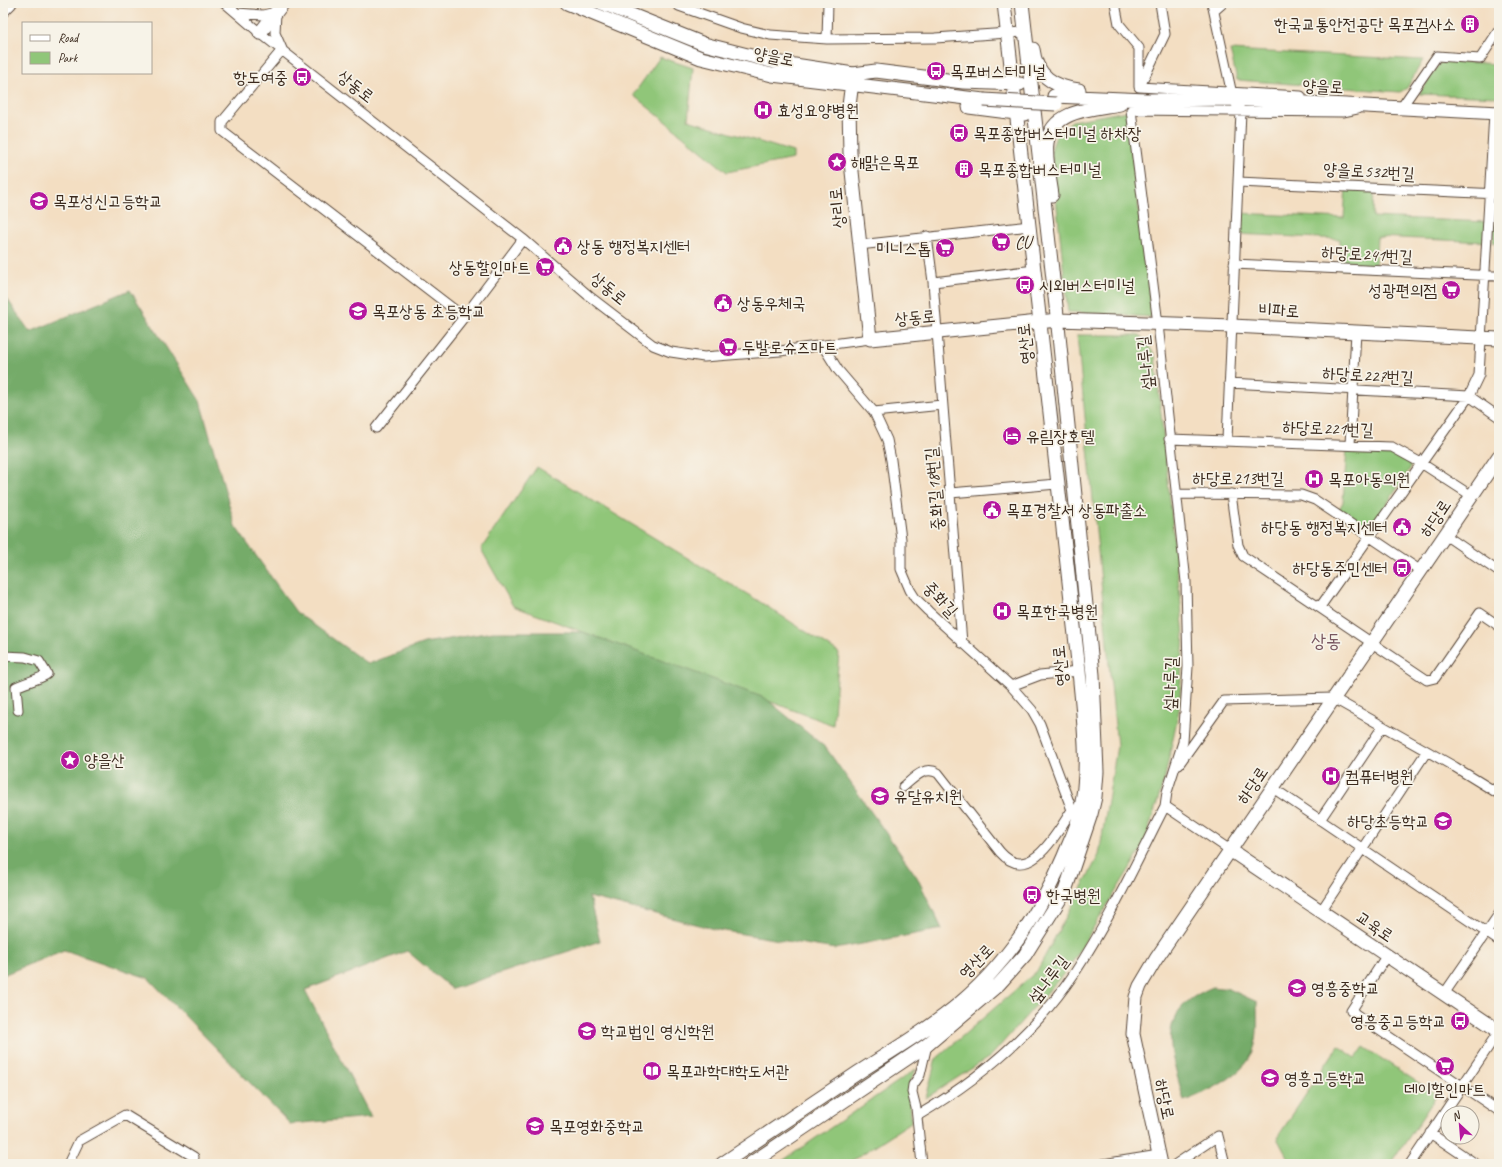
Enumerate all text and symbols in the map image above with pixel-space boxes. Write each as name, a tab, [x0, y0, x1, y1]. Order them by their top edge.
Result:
building icon: 한국교통안전공단 목포검사소	[1459, 13, 1481, 35]
place label: 한국교통안전공단 목포검사소	[1274, 14, 1456, 35]
legend	[22, 22, 152, 74]
text: Road	[58, 30, 80, 46]
street label: 양을로	[752, 42, 796, 71]
text: Park	[58, 50, 79, 66]
bus stop icon: 목포버스터미널	[925, 60, 947, 82]
place label: 목포버스터미널	[950, 61, 1046, 82]
street label: 상동로	[333, 65, 378, 107]
bus stop icon: 항도여중	[291, 66, 313, 88]
place label: 항도여중	[233, 67, 288, 88]
street label: 양을로	[1302, 75, 1344, 98]
hospital icon: 효성요양병원	[752, 99, 774, 121]
place label: 효성요양병원	[777, 100, 859, 121]
bus stop icon: 목포종합버스터미널 하차장	[948, 122, 970, 144]
place label: 목포종합버스터미널 하차장	[973, 123, 1142, 144]
place icon: 해맑은목포	[826, 151, 848, 173]
place label: 해맑은목포	[851, 152, 919, 173]
building icon: 목포종합버스터미널	[953, 158, 975, 180]
place label: 목포종합버스터미널	[978, 159, 1101, 180]
street label: 양을로532번길	[1323, 159, 1415, 184]
street label: 상리로	[825, 186, 850, 229]
school or university icon: 목포성신고등학교	[28, 190, 50, 212]
place label: 목포성신고등학교	[53, 191, 162, 212]
supermarket icon: CU	[990, 231, 1012, 253]
place label: CU	[1015, 232, 1035, 253]
public building icon: 상동 행정복지센터	[552, 235, 574, 257]
place label: 상동 행정복지센터	[577, 236, 691, 257]
supermarket icon: 미니스톱	[934, 237, 956, 259]
place label: 미니스톱	[876, 238, 931, 259]
street label: 하당로241번길	[1321, 242, 1413, 267]
supermarket icon: 상동할인마트	[534, 256, 556, 278]
place label: 상동할인마트	[449, 257, 531, 278]
street label: 상동로	[586, 267, 631, 309]
bus stop icon: 시외버스터미널	[1014, 274, 1036, 296]
place label: 시외버스터미널	[1039, 275, 1135, 296]
supermarket icon: 성광편의점	[1440, 279, 1462, 301]
place label: 성광편의점	[1369, 280, 1437, 301]
public building icon: 상동우체국	[712, 292, 734, 314]
place label: 상동우체국	[737, 293, 805, 314]
street label: 비파로	[1258, 299, 1300, 322]
school or university icon: 목포상동 초등학교	[347, 300, 369, 322]
place label: 목포상동 초등학교	[372, 301, 486, 322]
street label: 상동로	[894, 305, 936, 330]
street label: 영산로	[1013, 322, 1038, 365]
street label: 섶나루길	[1132, 334, 1159, 391]
supermarket icon: 두발로슈즈마트	[717, 336, 739, 358]
place label: 두발로슈즈마트	[742, 337, 838, 358]
street label: 하당로227번길	[1322, 363, 1414, 388]
street label: 하당로221번길	[1282, 416, 1374, 441]
hotel icon: 유림장호텔	[1001, 425, 1023, 447]
place label: 유림장호텔	[1026, 426, 1095, 447]
street label: 중화길18번길	[920, 446, 949, 532]
street label: 하당로213번길	[1192, 468, 1284, 489]
hospital icon: 목포아동의원	[1303, 468, 1325, 490]
place label: 목포아동의원	[1328, 469, 1410, 490]
street label: 하당로	[1415, 495, 1456, 541]
public building icon: 목포경찰서 상동파출소	[981, 499, 1003, 521]
place label: 목포경찰서 상동파출소	[1006, 500, 1147, 521]
public building icon: 하당동 행정복지센터	[1391, 516, 1413, 538]
place label: 하당동 행정복지센터	[1261, 517, 1388, 538]
bus stop icon: 하당동주민센터	[1391, 557, 1413, 579]
place label: 하당동주민센터	[1292, 558, 1388, 579]
street label: 중화길	[919, 577, 963, 622]
hospital icon: 목포한국병원	[991, 600, 1013, 622]
place label: 목포한국병원	[1016, 601, 1098, 622]
district label: 상동	[1311, 629, 1341, 653]
street label: 영산로	[1048, 644, 1073, 687]
street label: 섶나루길	[1159, 656, 1182, 712]
place icon: 양을산	[59, 749, 81, 771]
place label: 양을산	[84, 750, 125, 771]
street label: 하당로	[1232, 762, 1273, 808]
hospital icon: 컴퓨터병원	[1320, 765, 1342, 787]
place label: 컴퓨터병원	[1345, 766, 1413, 787]
school or university icon: 유달유치원	[869, 785, 891, 807]
place label: 유달유치원	[894, 786, 962, 807]
school or university icon: 하당초등학교	[1432, 810, 1454, 832]
place label: 하당초등학교	[1347, 811, 1429, 832]
bus stop icon: 한국병원	[1021, 884, 1043, 906]
place label: 한국병원	[1046, 885, 1101, 906]
street label: 교육로	[1352, 906, 1398, 947]
street label: 영산로	[955, 939, 998, 983]
street label: 섶나루길	[1024, 951, 1073, 1007]
school or university icon: 영흥중학교	[1286, 977, 1308, 999]
place label: 영흥중학교	[1311, 978, 1379, 999]
bus stop icon: 영흥중고등학교	[1449, 1010, 1471, 1032]
place label: 영흥중고등학교	[1350, 1011, 1446, 1032]
school or university icon: 학교법인 영신학원	[576, 1020, 598, 1042]
place label: 학교법인 영신학원	[601, 1021, 715, 1042]
supermarket icon: 데이할인마트	[1434, 1055, 1456, 1077]
library icon: 목포과학대학도서관	[641, 1060, 663, 1082]
place label: 목포과학대학도서관	[666, 1061, 789, 1082]
school or university icon: 영흥고등학교	[1259, 1067, 1281, 1089]
place label: 영흥고등학교	[1284, 1068, 1366, 1089]
street label: 하당로	[1150, 1077, 1179, 1121]
place label: 데이할인마트	[1404, 1079, 1486, 1100]
north arrow	[1440, 1105, 1480, 1145]
text: N	[1449, 1107, 1464, 1124]
school or university icon: 목포영화중학교	[524, 1115, 546, 1137]
place label: 목포영화중학교	[549, 1116, 645, 1137]

